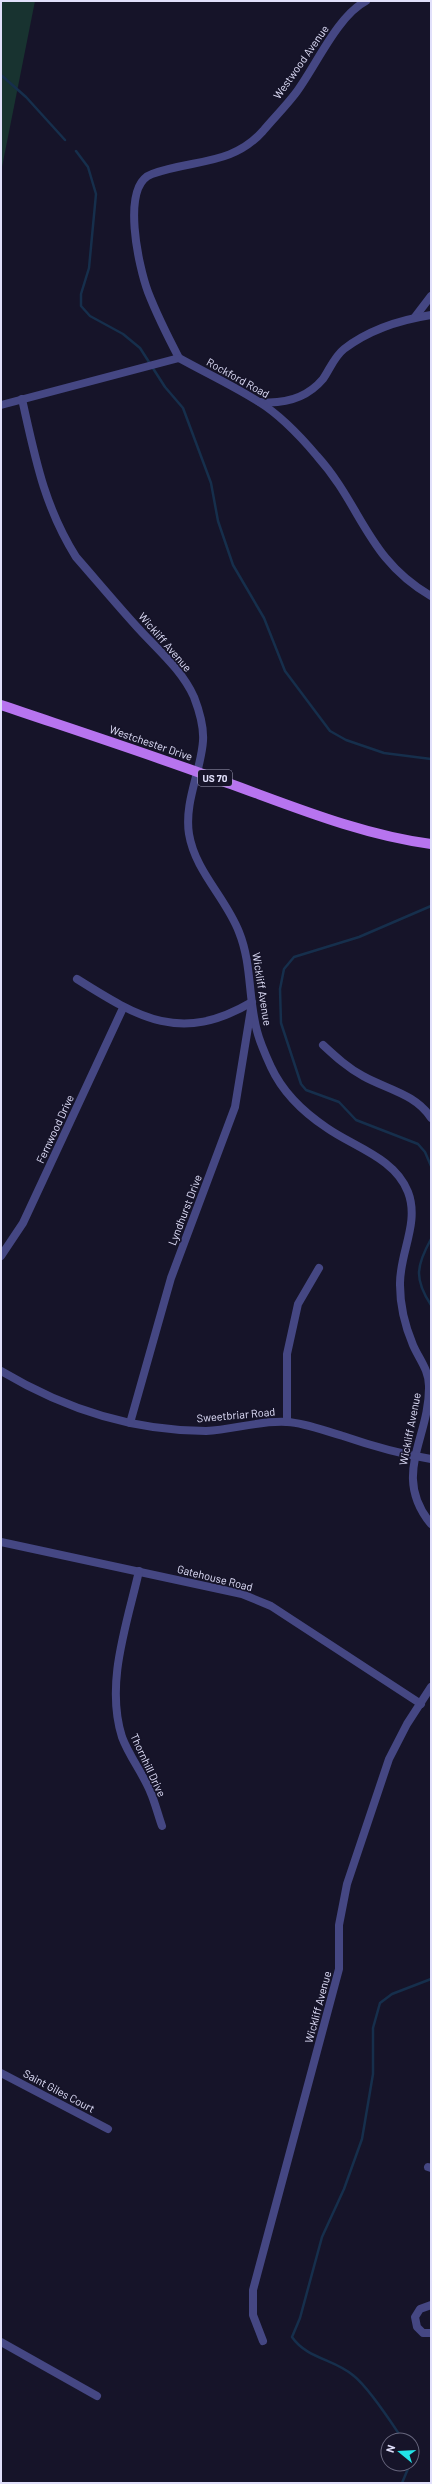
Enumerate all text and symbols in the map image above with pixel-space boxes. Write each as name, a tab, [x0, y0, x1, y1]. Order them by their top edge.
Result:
street label: Westwood Avenue	[270, 22, 331, 101]
street label: Rockford Road	[205, 355, 272, 400]
street label: Wickliff Avenue	[136, 609, 195, 674]
street label: Westchester Drive	[108, 722, 195, 763]
road number: US 70	[198, 770, 232, 786]
street label: Wickliff Avenue	[250, 951, 275, 1027]
street label: Fernwood Drive	[33, 1092, 76, 1165]
street label: Lyndhurst Drive	[165, 1172, 204, 1247]
street label: Wickliff Avenue	[396, 1391, 423, 1466]
street label: Sweetbriar Road	[196, 1405, 276, 1424]
street label: Gatehouse Road	[176, 1562, 254, 1593]
street label: Thornhill Drive	[128, 1731, 169, 1799]
street label: Wickliff Avenue	[302, 1969, 333, 2044]
street label: Saint Giles Court	[21, 2066, 97, 2115]
north arrow	[380, 2432, 420, 2472]
text: N	[383, 2443, 397, 2454]

